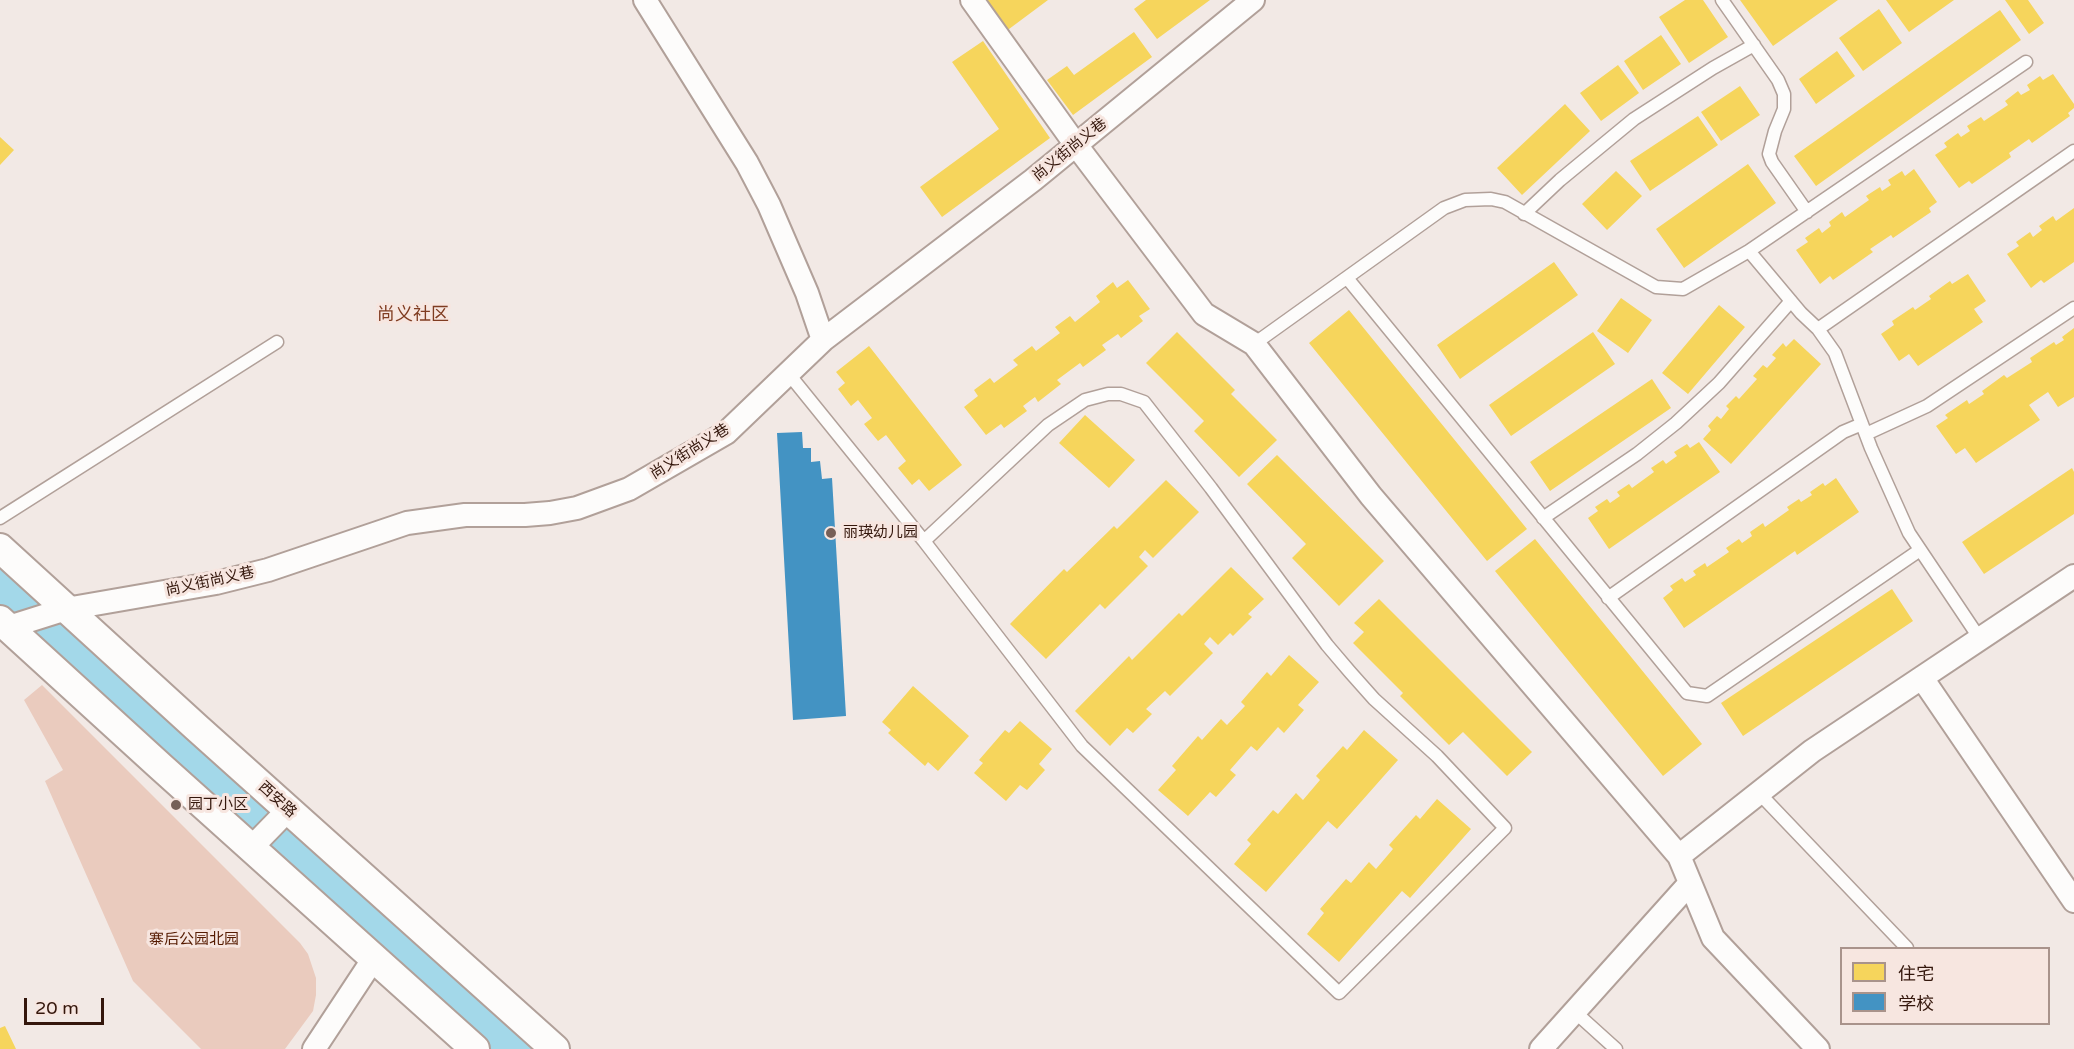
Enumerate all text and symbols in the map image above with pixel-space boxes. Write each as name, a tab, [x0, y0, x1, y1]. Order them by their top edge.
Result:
street label: 尚义街尚义巷	[1029, 115, 1111, 185]
district label: 尚义社区	[377, 304, 449, 326]
street label: 尚义街尚义巷	[647, 421, 733, 483]
place label: 丽瑛幼儿园	[843, 524, 918, 542]
marker: 丽瑛幼儿园	[824, 526, 838, 540]
street label: 尚义街尚义巷	[164, 564, 256, 600]
street label: 西安路	[254, 778, 300, 822]
place label: 园丁小区	[188, 796, 248, 814]
marker: 园丁小区	[169, 798, 183, 812]
park label: 寨后公园北园	[149, 931, 239, 949]
legend	[1840, 947, 2050, 1025]
text: 住宅	[1898, 963, 1934, 985]
scale bar	[27, 986, 106, 1024]
text: 学校	[1898, 993, 1934, 1015]
text: 20 m	[35, 997, 79, 1019]

